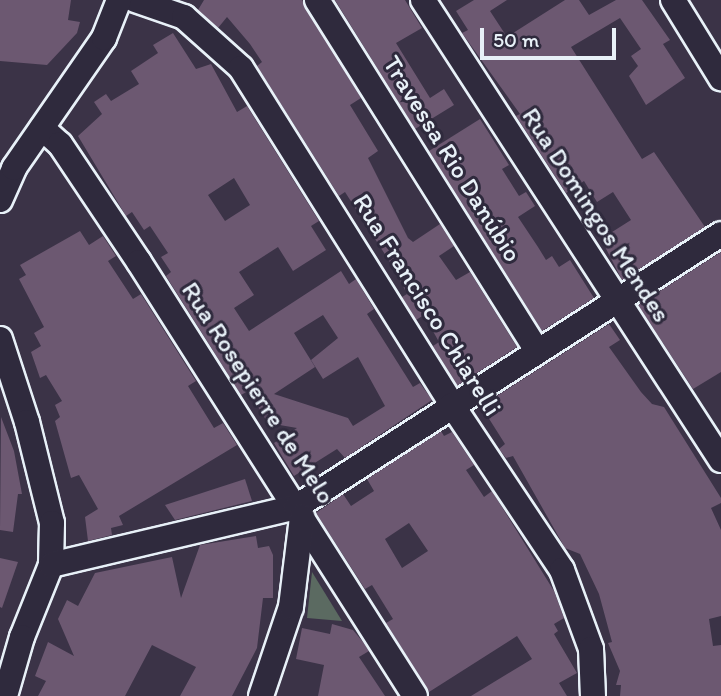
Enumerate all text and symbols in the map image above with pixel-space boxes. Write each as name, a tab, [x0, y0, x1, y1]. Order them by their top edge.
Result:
scale bar	[483, 14, 620, 58]
text: 50 m	[493, 27, 539, 52]
street label: Travessa Rio Danúbio	[376, 50, 528, 268]
street label: Rua Domingos Mendes	[515, 101, 677, 329]
street label: Rua Francisco Chiarelli	[346, 189, 508, 421]
street label: Rua Rosepierre de Melo	[175, 276, 341, 510]

